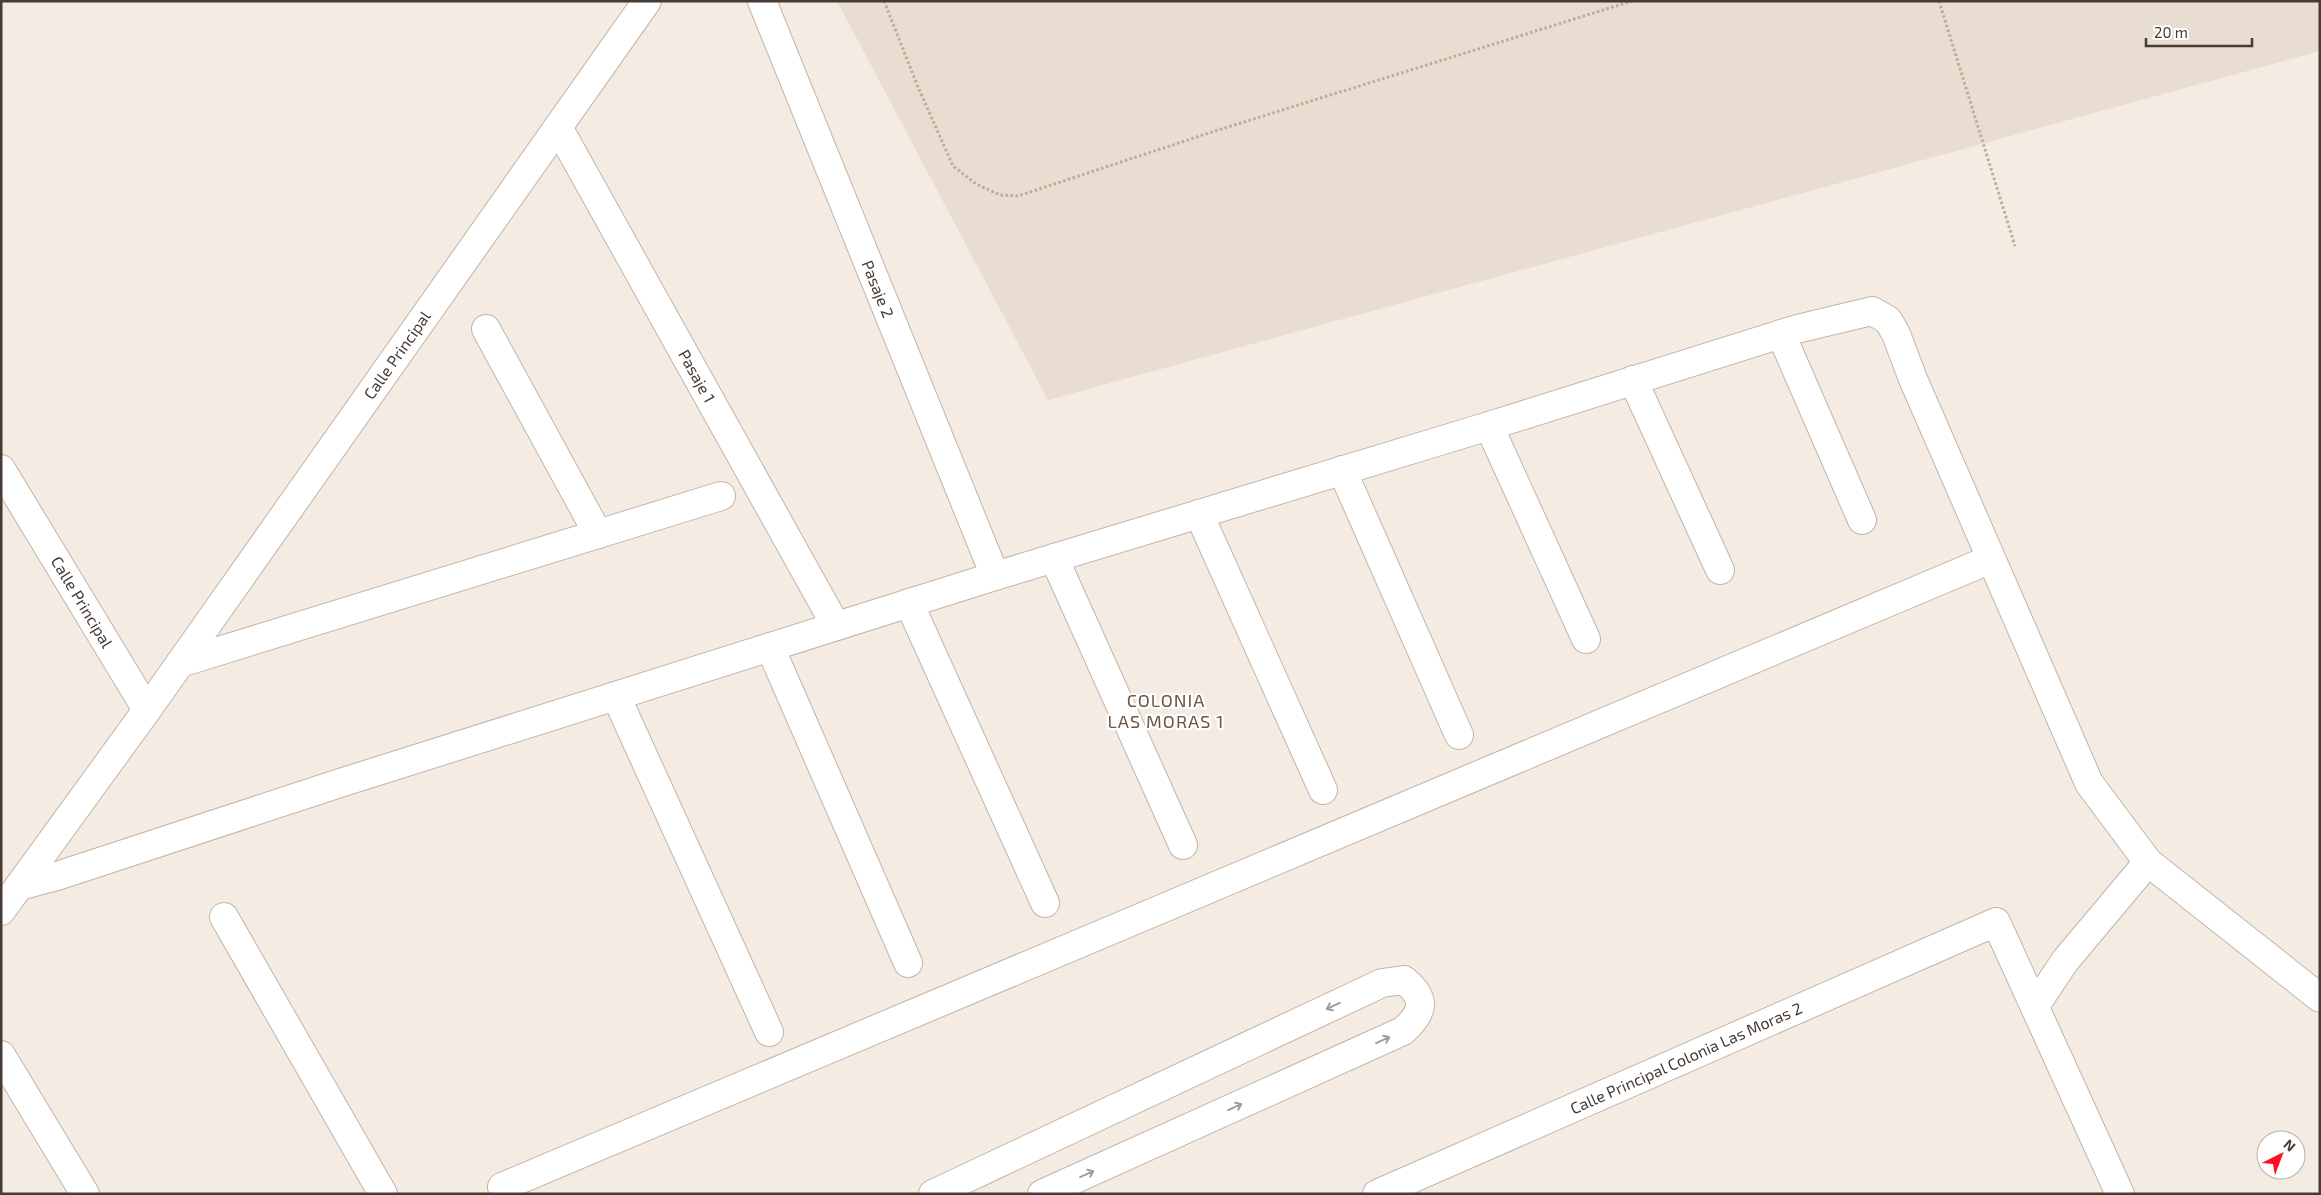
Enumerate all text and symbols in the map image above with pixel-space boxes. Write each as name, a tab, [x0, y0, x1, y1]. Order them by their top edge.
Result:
scale bar	[2146, 15, 2252, 47]
text: 20 m	[2154, 23, 2188, 41]
street label: Pasaje 2	[857, 257, 899, 321]
street label: Calle Principal	[359, 307, 434, 402]
street label: Pasaje 1	[674, 346, 720, 406]
street label: Calle Principal	[48, 553, 117, 651]
district label: COLONIA LAS MORAS 1	[1108, 689, 1224, 732]
street label: Calle Principal Colonia Las Moras 2	[1567, 998, 1805, 1117]
one-way arrow	[1326, 1002, 1341, 1012]
one-way arrow	[1375, 1035, 1390, 1044]
one-way arrow	[1227, 1101, 1242, 1111]
north arrow	[2256, 1130, 2306, 1180]
text: N	[2281, 1135, 2299, 1155]
one-way arrow	[1079, 1168, 1094, 1178]

